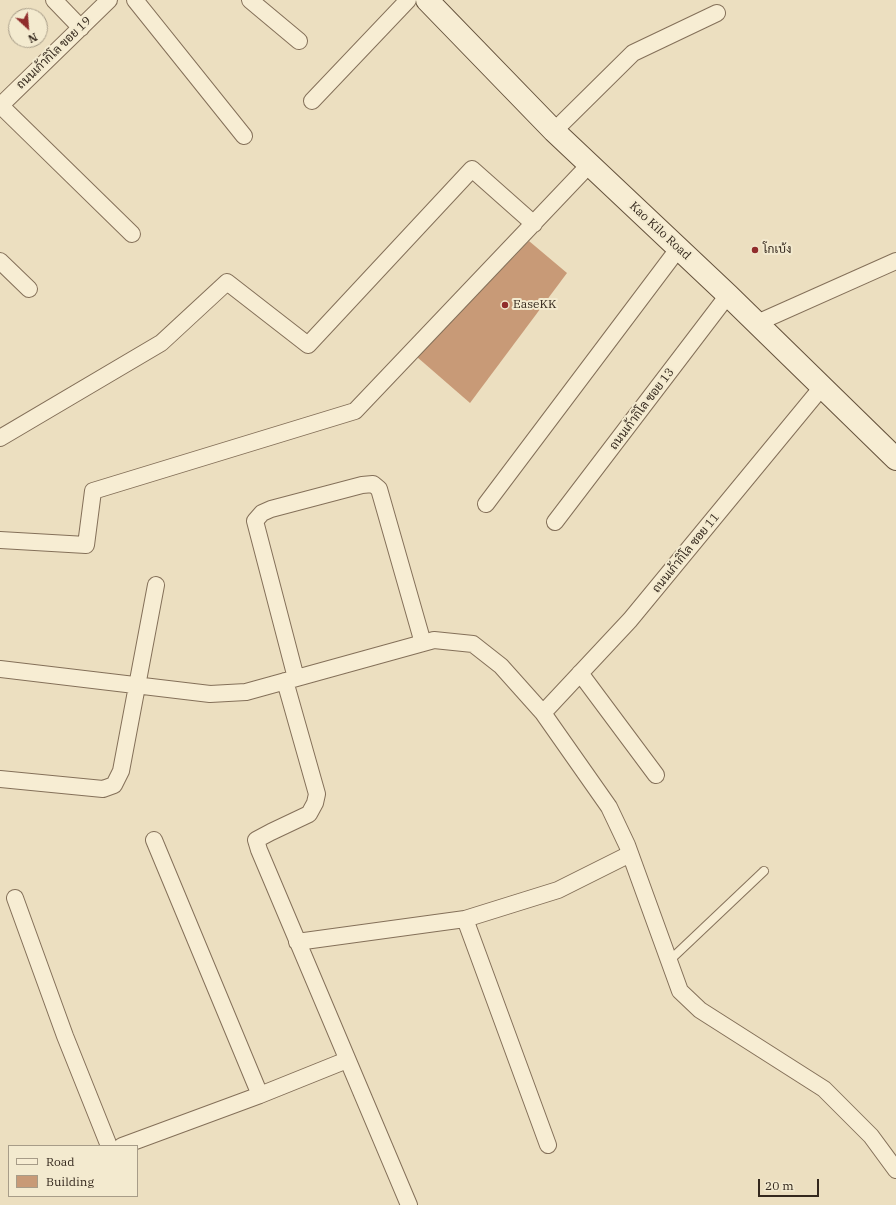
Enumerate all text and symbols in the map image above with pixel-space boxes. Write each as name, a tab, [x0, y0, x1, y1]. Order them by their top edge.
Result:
north arrow	[8, 8, 48, 48]
street label: ถนนเก้ากิโล ขอย 19	[14, 14, 94, 92]
text: N	[26, 30, 40, 46]
street label: Kao Kilo Road	[626, 199, 694, 263]
place label: โกเบ้ง	[763, 243, 791, 257]
marker: โกเบ้ง	[750, 245, 760, 255]
place label: EaseKK	[513, 298, 556, 312]
marker: EaseKK	[500, 300, 510, 310]
street label: ถนนเก้ากิโล ซอย 13	[607, 365, 677, 453]
street label: ถนนเก้ากิโล ซอย 11	[649, 510, 723, 596]
legend	[8, 1145, 138, 1197]
text: Road	[46, 1154, 75, 1169]
scale bar	[760, 1171, 821, 1197]
text: Building	[46, 1174, 94, 1189]
text: 20 m	[765, 1178, 794, 1193]

